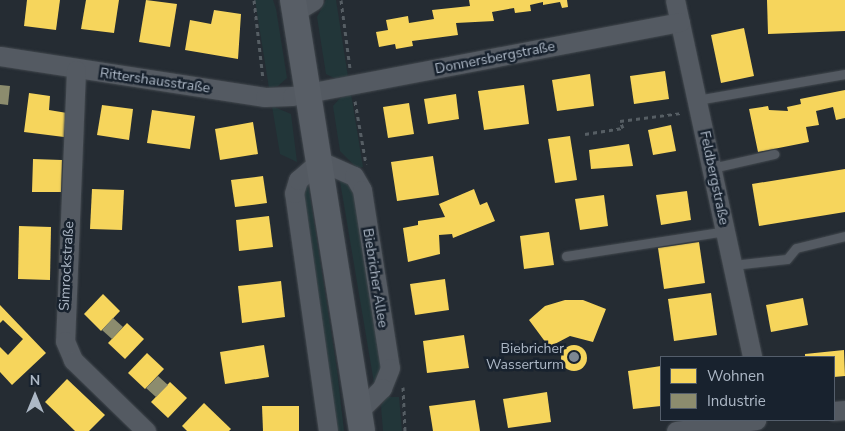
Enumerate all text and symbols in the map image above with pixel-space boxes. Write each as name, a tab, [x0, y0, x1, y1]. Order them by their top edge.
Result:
street label: Donnersbergstraße	[434, 38, 556, 78]
street label: Rittershausstraße	[99, 65, 211, 97]
street label: Feldbergstraße	[696, 129, 732, 227]
street label: Simrockstraße	[56, 221, 78, 311]
street label: Biebricher Allee	[359, 227, 391, 329]
place label: Biebricher Wasserturm	[486, 341, 564, 374]
marker: Biebricher Wasserturm	[568, 351, 580, 363]
legend	[660, 356, 835, 421]
text: Wohnen	[707, 366, 765, 386]
north arrow	[10, 371, 60, 421]
text: N	[30, 371, 40, 390]
text: Industrie	[707, 391, 766, 411]

